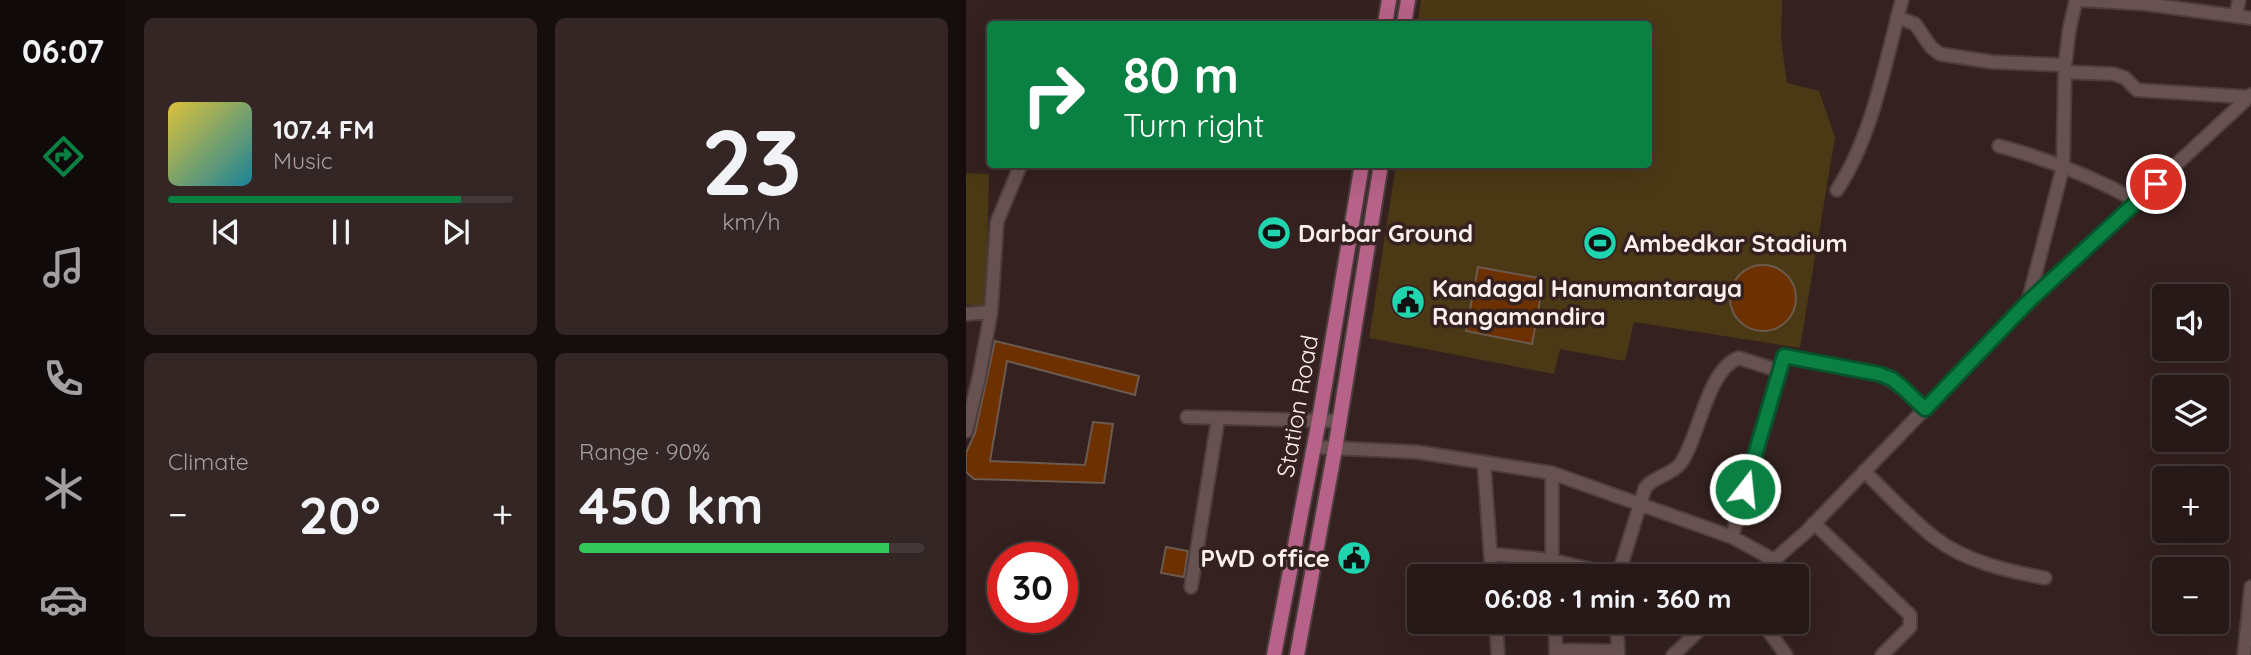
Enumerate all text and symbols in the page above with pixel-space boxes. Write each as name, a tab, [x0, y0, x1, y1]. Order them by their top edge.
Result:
text: 06:07	[22, 31, 104, 71]
text: 80 m	[1123, 44, 1239, 105]
icon: right	[1008, 49, 1099, 140]
text: 23	[701, 104, 802, 218]
text: Turn right	[1123, 105, 1264, 145]
text: 107.4 FM	[273, 113, 375, 146]
icon: directions	[39, 132, 88, 181]
text: Music	[273, 146, 333, 175]
pin	[2126, 154, 2186, 214]
icon: arrive	[2137, 165, 2175, 203]
text: km/h	[722, 207, 781, 236]
icon: previous	[207, 213, 245, 251]
icon: pause	[322, 213, 360, 251]
icon: next	[437, 213, 475, 251]
sports icon: Darbar Ground	[1255, 214, 1293, 252]
place label: Darbar Ground	[1298, 218, 1473, 248]
sports icon: Ambedkar Stadium	[1581, 224, 1619, 262]
place label: Ambedkar Stadium	[1624, 228, 1848, 258]
icon: music	[39, 243, 88, 292]
place label: Kandagal Hanumantaraya Rangamandira	[1432, 273, 1742, 331]
public building icon: Kandagal Hanumantaraya Rangamandira	[1389, 283, 1427, 321]
map controls	[2152, 284, 2229, 634]
button: sound	[2152, 284, 2229, 361]
street label: Station Road	[1270, 333, 1324, 479]
icon: phone	[39, 354, 88, 403]
button: layers	[2152, 375, 2229, 452]
text: Range · 90%	[579, 437, 710, 466]
text: Climate	[168, 447, 249, 476]
position arrow	[1708, 452, 1782, 526]
icon: climate	[39, 464, 88, 513]
button: +	[2152, 466, 2229, 543]
text: 450 km	[579, 472, 764, 537]
text: 20°	[299, 482, 381, 547]
text: −	[168, 490, 188, 538]
text: +	[492, 490, 513, 538]
public building icon: PWD office	[1335, 539, 1373, 577]
speed limit sign: 30	[987, 542, 1078, 633]
place label: PWD office	[1201, 543, 1330, 573]
button: −	[2152, 557, 2229, 634]
icon: car	[39, 575, 88, 624]
text: 06:08 · 1 min · 360 m	[1485, 582, 1731, 615]

